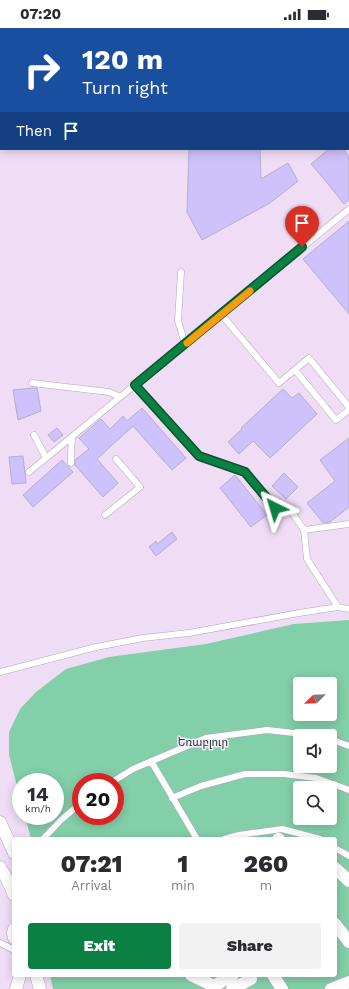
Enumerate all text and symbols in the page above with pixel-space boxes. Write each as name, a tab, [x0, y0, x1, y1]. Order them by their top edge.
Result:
text: 07:20	[20, 5, 61, 23]
text: 120 m	[82, 43, 163, 76]
icon: right	[16, 44, 68, 96]
text: Turn right	[82, 77, 168, 98]
icon: arrive	[60, 120, 82, 142]
text: Then	[16, 122, 52, 140]
pin	[285, 206, 319, 247]
icon: arrive	[291, 212, 313, 234]
position arrow	[254, 487, 296, 529]
north arrow	[293, 677, 337, 721]
map controls	[293, 677, 337, 825]
button: sound	[293, 729, 337, 773]
park label: Եռաբլուր	[178, 736, 228, 749]
speed limit sign: 20	[72, 773, 124, 825]
button: search	[293, 781, 337, 825]
text: 14	[27, 782, 49, 806]
text: km/h	[25, 803, 51, 814]
text: 07:21	[61, 850, 122, 878]
text: 1	[178, 850, 188, 878]
text: 260	[243, 850, 288, 878]
text: Arrival	[71, 878, 112, 893]
text: min	[171, 878, 195, 893]
text: m	[260, 878, 272, 893]
button: Exit	[28, 923, 171, 969]
button: Share	[179, 923, 321, 969]

